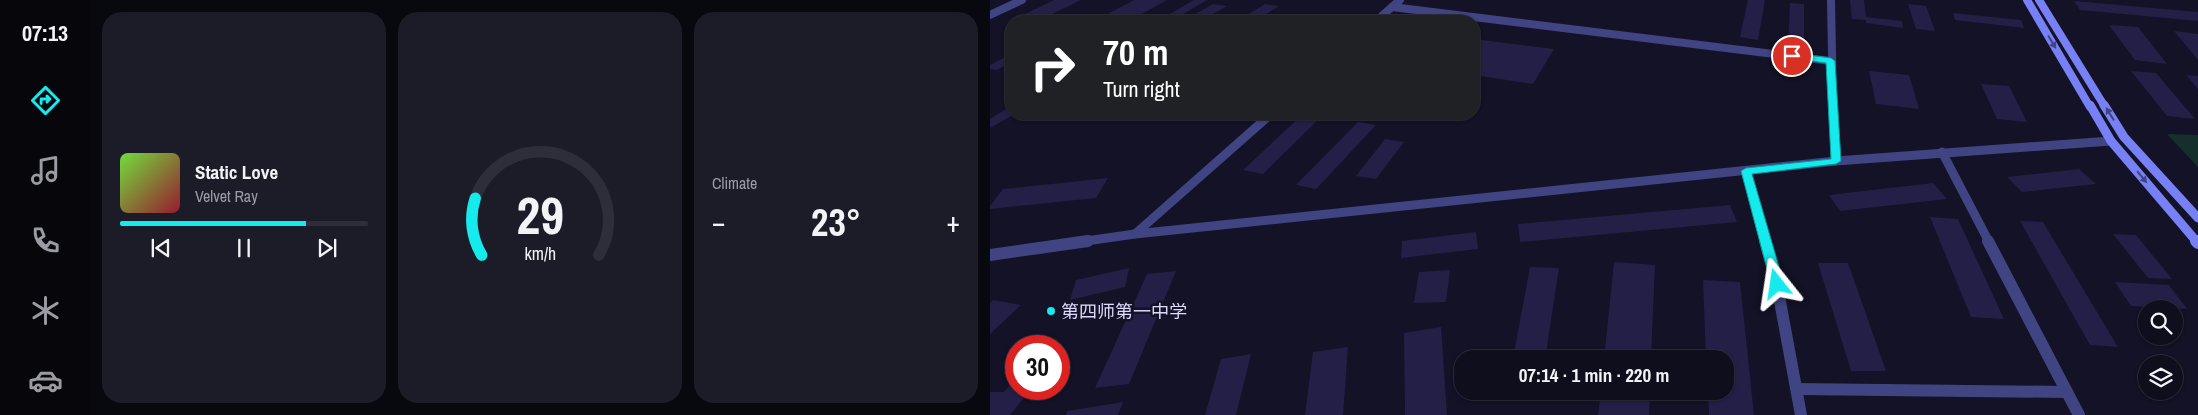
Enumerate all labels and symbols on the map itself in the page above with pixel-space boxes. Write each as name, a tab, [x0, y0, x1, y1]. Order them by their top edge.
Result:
pin	[1771, 35, 1813, 77]
one-way arrow	[2048, 35, 2057, 48]
one-way arrow	[2105, 107, 2115, 121]
one-way arrow	[2136, 171, 2147, 183]
position arrow	[1750, 257, 1802, 309]
place label: 第四师第一中学	[1061, 299, 1187, 324]
marker: 第四师第一中学	[1045, 305, 1057, 317]
speed limit sign: 30	[1005, 335, 1070, 400]

